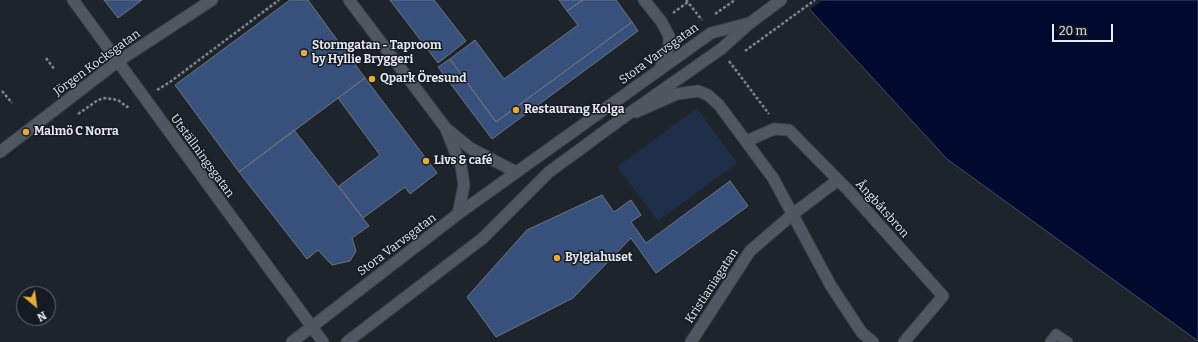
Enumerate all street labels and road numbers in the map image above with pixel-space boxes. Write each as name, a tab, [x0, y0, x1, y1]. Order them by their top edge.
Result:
street label: Stora Varvsgatan	[617, 20, 701, 88]
street label: Jörgen Kocksgatan	[51, 27, 143, 99]
street label: Utställningsgatan	[167, 112, 237, 200]
street label: Ångbåtsbron	[852, 177, 912, 241]
street label: Stora Varvsgatan	[355, 211, 439, 279]
street label: Kristianiagatan	[682, 246, 742, 326]

